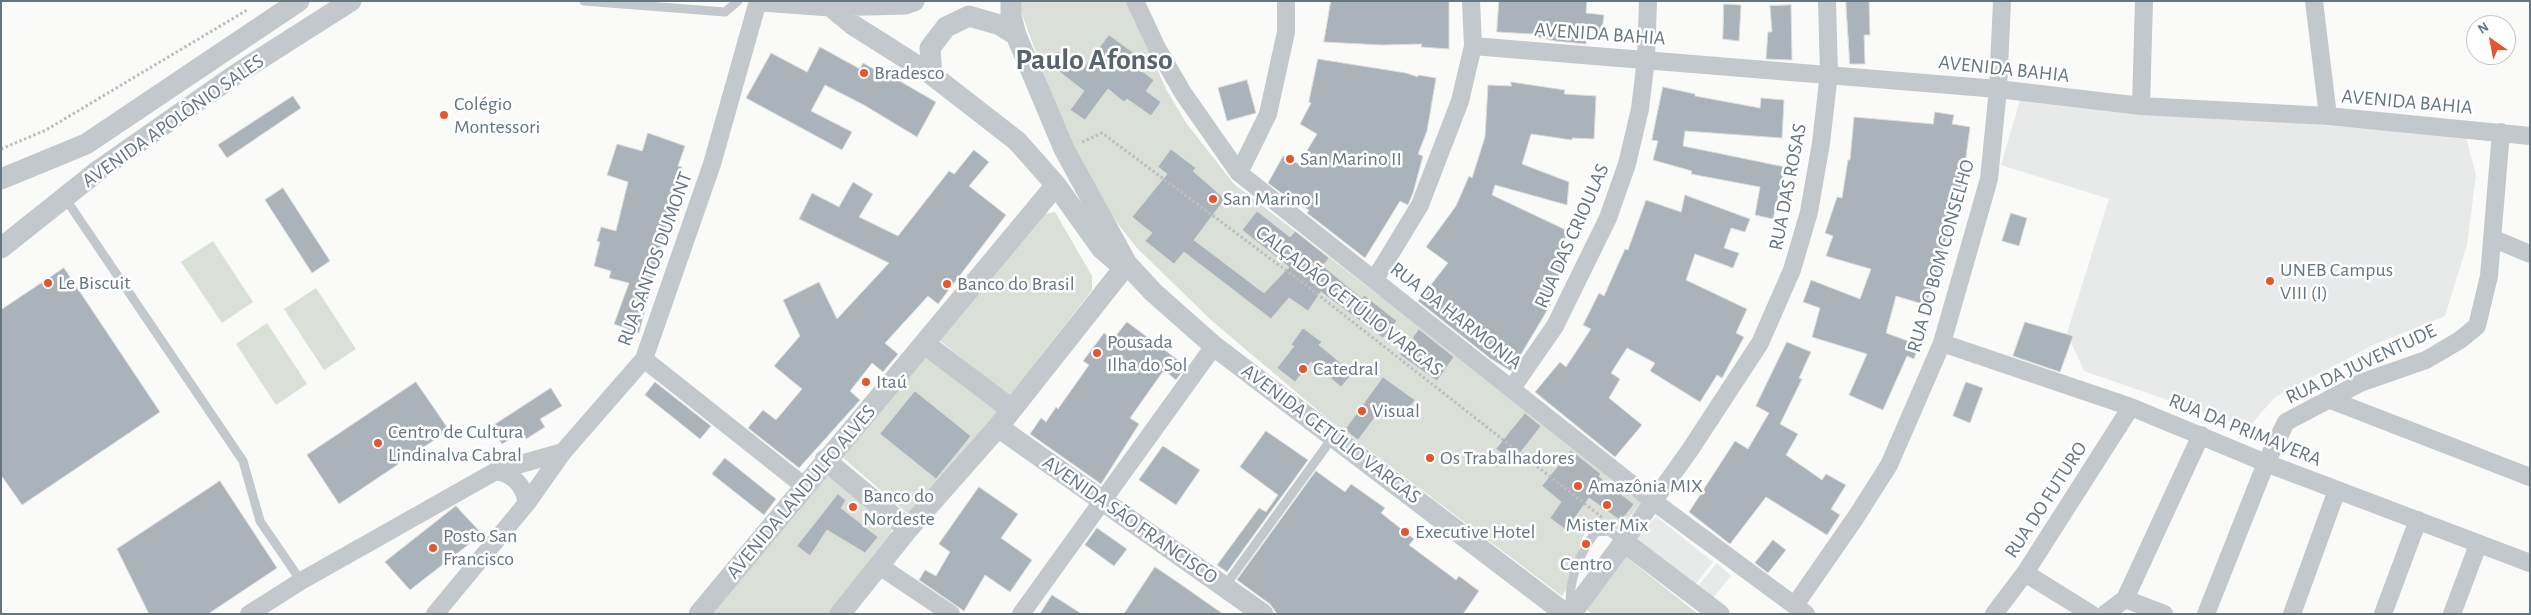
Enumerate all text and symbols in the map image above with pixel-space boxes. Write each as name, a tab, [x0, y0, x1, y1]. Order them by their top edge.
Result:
north arrow	[2466, 15, 2516, 65]
street label: AVENIDA BAHIA	[1534, 17, 1666, 51]
text: N	[2475, 20, 2491, 37]
district label: Paulo Afonso	[1015, 42, 1173, 78]
street label: AVENIDA APOLÔNIO SALES	[77, 49, 269, 193]
street label: AVENIDA BAHIA	[1937, 50, 2071, 88]
place label: Bradesco	[874, 61, 945, 85]
marker: Bradesco	[858, 67, 870, 79]
street label: AVENIDA BAHIA	[2340, 84, 2474, 120]
place label: Colégio Montessori	[454, 92, 540, 139]
marker: Colégio Montessori	[438, 109, 450, 121]
street label: RUA DAS ROSAS	[1764, 122, 1812, 252]
place label: San Marino II	[1300, 147, 1402, 171]
marker: San Marino II	[1284, 153, 1296, 165]
street label: RUA DO BOM CONSELHO	[1902, 157, 1980, 355]
street label: RUA DAS CRIOULAS	[1529, 160, 1615, 312]
street label: RUA SANTOS DUMONT	[612, 169, 698, 349]
place label: San Marino I	[1223, 187, 1319, 211]
marker: San Marino I	[1207, 193, 1219, 205]
street label: CALÇADÃO GETÚLIO VARGAS	[1251, 220, 1447, 382]
street label: RUA DA HARMONIA	[1385, 257, 1527, 375]
place label: UNEB Campus VIII (I)	[2280, 258, 2393, 305]
place label: Le Biscuit	[58, 271, 131, 295]
place label: Banco do Brasil	[957, 272, 1075, 296]
marker: UNEB Campus VIII (I)	[2264, 275, 2276, 287]
marker: Le Biscuit	[42, 277, 54, 289]
marker: Banco do Brasil	[941, 278, 953, 290]
street label: RUA DA JUVENTUDE	[2282, 319, 2440, 409]
place label: Pousada Ilha do Sol	[1107, 330, 1187, 377]
marker: Pousada Ilha do Sol	[1091, 347, 1103, 359]
place label: Catedral	[1313, 357, 1379, 381]
street label: AVENIDA GETÚLIO VARGAS	[1237, 359, 1425, 509]
marker: Catedral	[1297, 363, 1309, 375]
place label: Itaú	[876, 370, 907, 394]
marker: Itaú	[860, 376, 872, 388]
street label: RUA DA PRIMAVERA	[2165, 388, 2325, 472]
place label: Visual	[1372, 399, 1420, 423]
street label: AVENIDA LANDULFO ALVES	[721, 400, 881, 584]
marker: Visual	[1356, 405, 1368, 417]
place label: Centro de Cultura Lindinalva Cabral	[388, 420, 524, 467]
marker: Centro de Cultura Lindinalva Cabral	[372, 437, 384, 449]
street label: RUA DO FUTURO	[2000, 437, 2092, 563]
place label: Os Trabalhadores	[1440, 446, 1575, 470]
street label: AVENIDA SÃO FRANCISCO	[1038, 450, 1222, 590]
marker: Os Trabalhadores	[1424, 452, 1436, 464]
place label: Amazônia MIX	[1588, 474, 1703, 498]
marker: Amazônia MIX	[1572, 480, 1584, 492]
place label: Banco do Nordeste	[863, 484, 935, 531]
marker: Mister Mix	[1601, 499, 1613, 511]
marker: Banco do Nordeste	[847, 501, 859, 513]
place label: Mister Mix	[1566, 513, 1648, 537]
place label: Executive Hotel	[1415, 520, 1535, 544]
place label: Posto San Francisco	[443, 524, 517, 571]
marker: Executive Hotel	[1399, 526, 1411, 538]
marker: Centro	[1580, 538, 1592, 550]
marker: Posto San Francisco	[427, 542, 439, 554]
place label: Centro	[1560, 552, 1612, 576]

